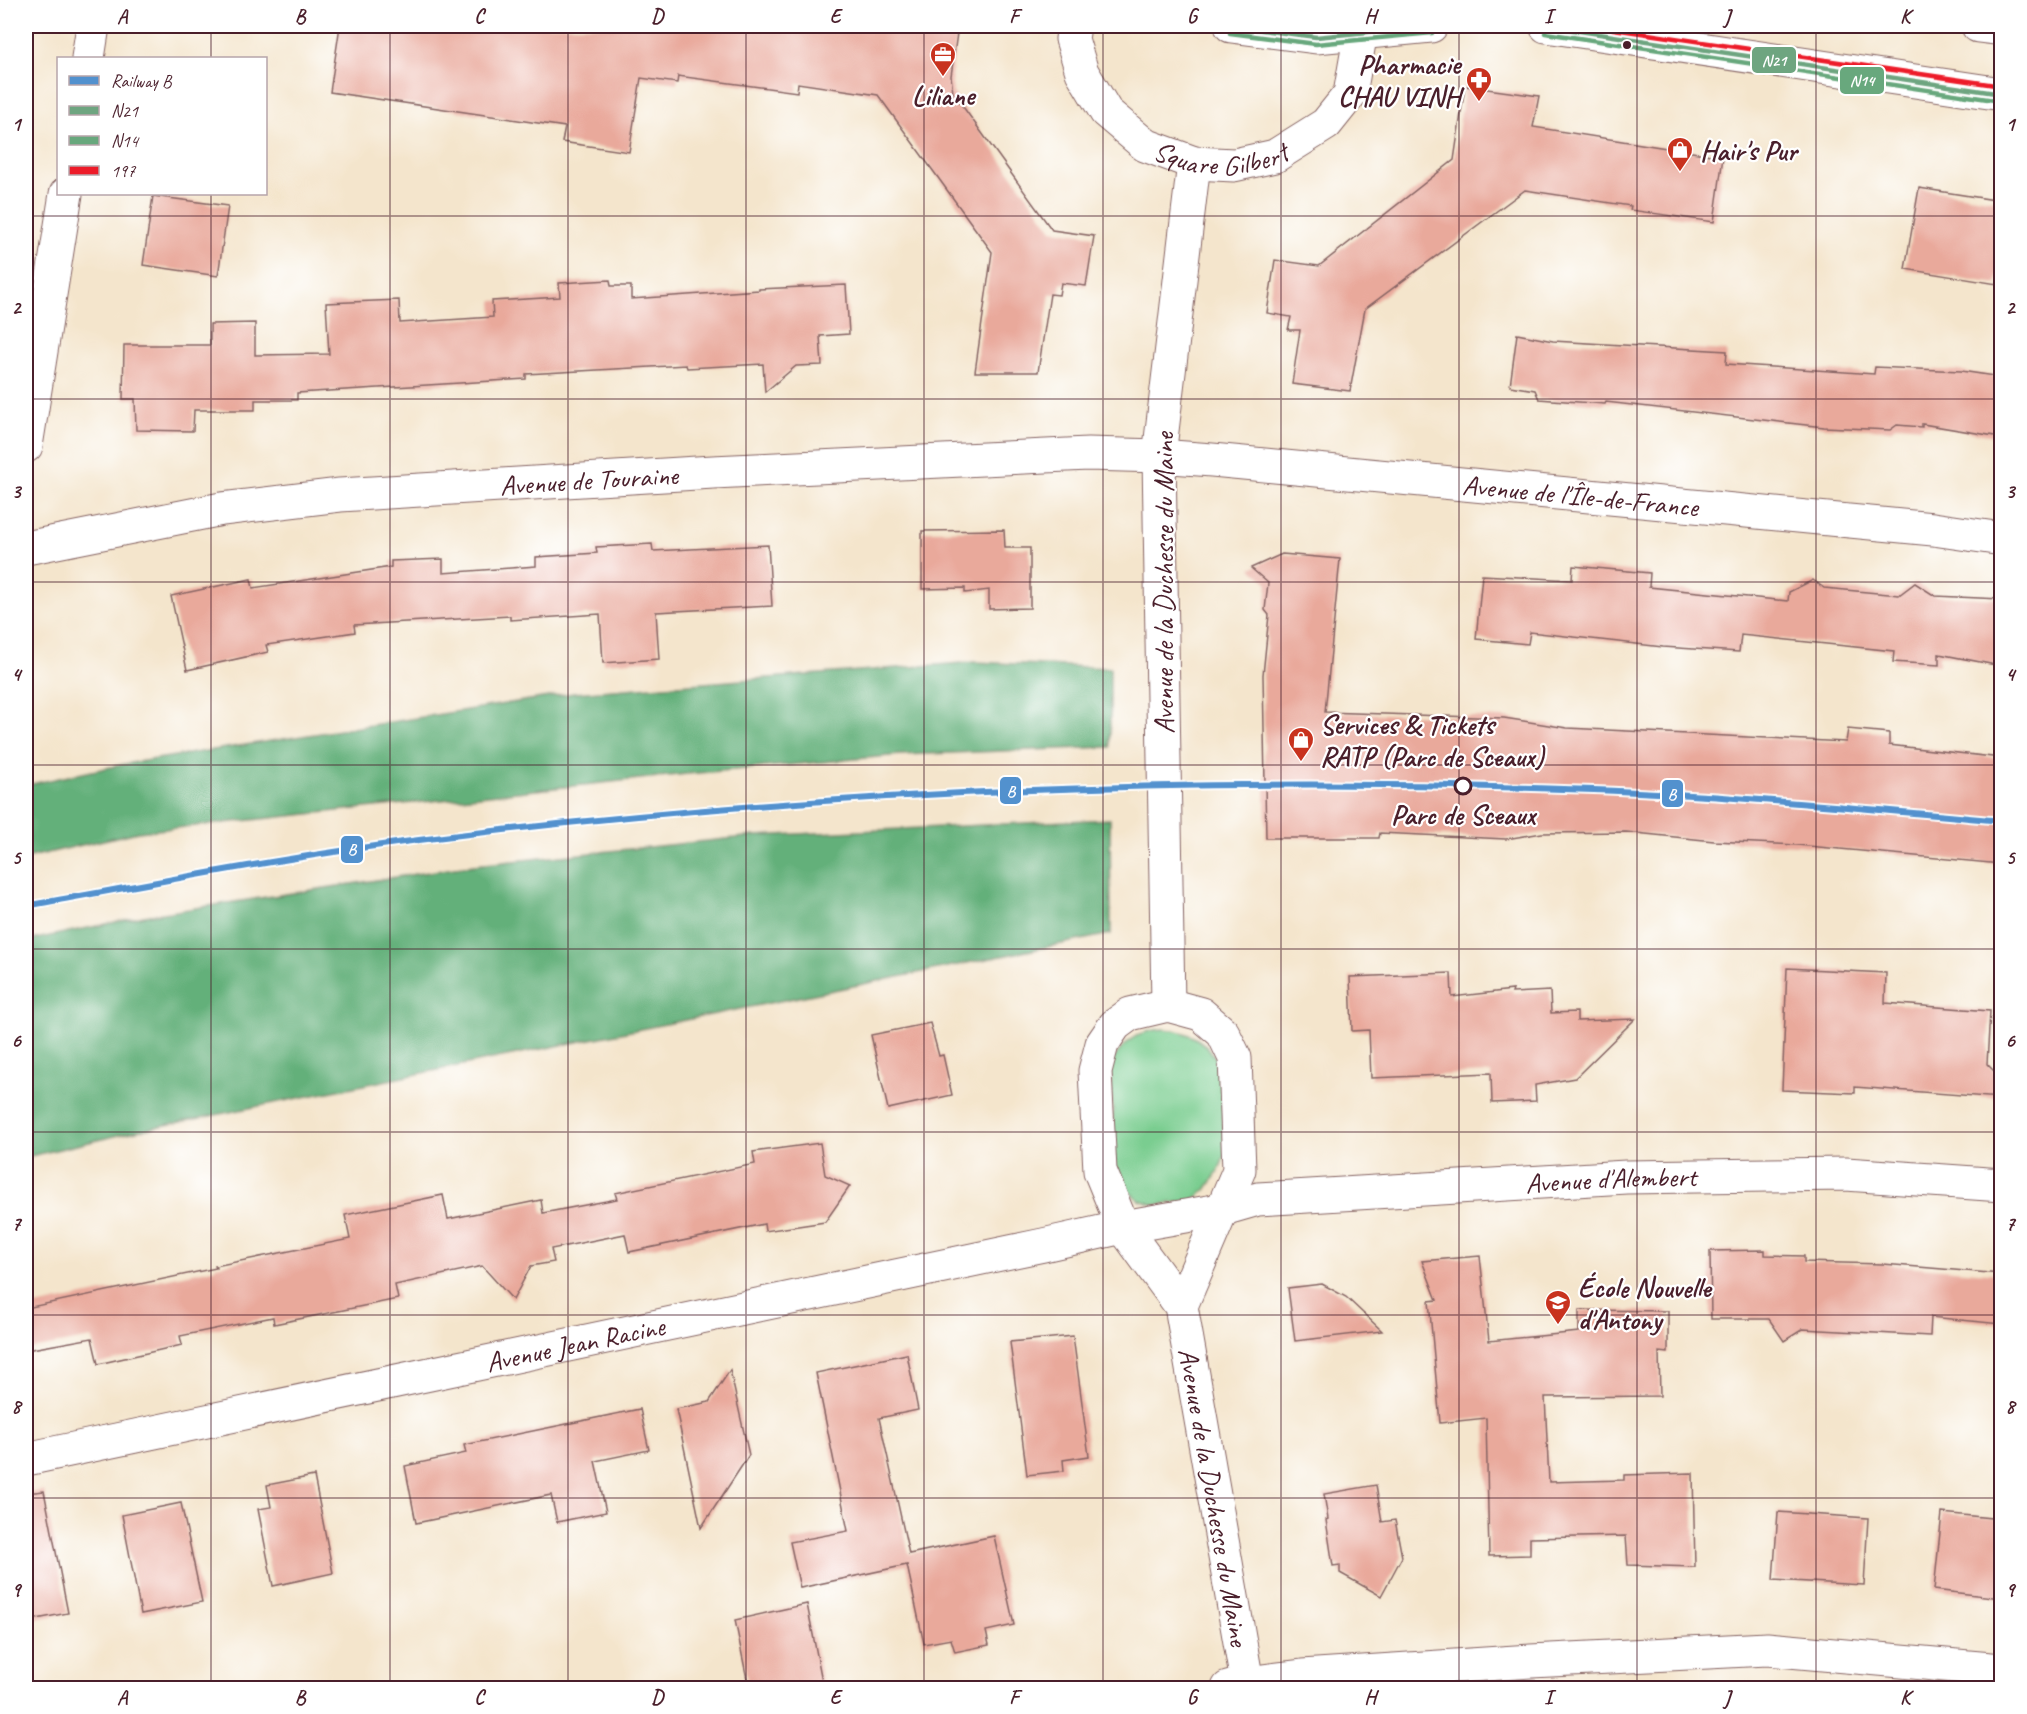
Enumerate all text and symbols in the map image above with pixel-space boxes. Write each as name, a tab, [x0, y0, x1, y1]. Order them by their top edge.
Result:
text: A	[117, 4, 129, 29]
text: B	[295, 4, 307, 29]
text: C	[474, 4, 486, 29]
text: D	[651, 4, 665, 29]
text: E	[830, 4, 844, 29]
text: F	[1009, 4, 1023, 29]
text: G	[1187, 4, 1200, 29]
text: H	[1364, 4, 1379, 29]
text: I	[1544, 4, 1557, 29]
text: J	[1722, 4, 1734, 29]
text: K	[1900, 4, 1914, 29]
unlabelled marker	[1621, 39, 1633, 51]
office icon: Liliane	[928, 40, 958, 78]
line badge: N21	[1751, 46, 1797, 74]
place label: Pharmacie CHAU VINH	[1338, 47, 1465, 114]
text: N21	[1762, 51, 1788, 71]
legend	[57, 57, 267, 195]
pharmacy icon: Pharmacie CHAU VINH	[1464, 65, 1494, 103]
line badge: N14	[1839, 66, 1885, 95]
text: Railway B	[111, 70, 173, 92]
text: N14	[1850, 71, 1876, 91]
place label: Liliane	[912, 78, 977, 113]
text: N21	[111, 100, 139, 122]
text: 1	[12, 112, 23, 137]
text: 1	[2006, 112, 2017, 137]
text: N14	[111, 130, 140, 152]
street label: Square Gilbert	[1149, 133, 1298, 183]
place label: Hair's Pur	[1700, 133, 1800, 168]
shop icon: Hair's Pur	[1665, 135, 1695, 173]
text: 197	[111, 160, 136, 182]
text: 2	[12, 295, 23, 320]
text: 2	[2006, 295, 2017, 320]
street label: Avenue de la Duchesse du Maine	[1146, 430, 1181, 734]
street label: Avenue de Touraine	[499, 457, 681, 503]
street label: Avenue de l'Île-de-France	[1461, 467, 1701, 525]
text: 3	[12, 479, 23, 504]
text: 3	[2006, 479, 2017, 504]
text: 4	[12, 662, 24, 687]
text: 4	[2006, 662, 2018, 687]
place label: Services & Tickets RATP (Parc de Sceaux)	[1320, 707, 1545, 774]
shop icon: Services & Tickets RATP (Parc de Sceaux)	[1286, 725, 1316, 763]
line badge: B	[999, 776, 1022, 805]
marker: Parc de Sceaux	[1454, 777, 1472, 795]
line badge: B	[1661, 779, 1684, 808]
text: B	[1007, 782, 1017, 802]
text: B	[1668, 785, 1678, 805]
place label: Parc de Sceaux	[1391, 797, 1537, 832]
line badge: B	[340, 835, 364, 864]
text: B	[348, 840, 358, 860]
text: 5	[12, 845, 23, 870]
text: 5	[2006, 845, 2017, 870]
text: 6	[11, 1028, 22, 1053]
text: 6	[2005, 1028, 2016, 1053]
street label: Avenue d'Alembert	[1524, 1159, 1699, 1201]
text: 7	[12, 1211, 23, 1236]
text: 7	[2006, 1211, 2017, 1236]
place label: École Nouvelle d'Antony	[1578, 1270, 1713, 1337]
school or university icon: École Nouvelle d'Antony	[1543, 1288, 1573, 1326]
street label: Avenue Jean Racine	[483, 1308, 669, 1380]
street label: Avenue de la Duchesse du Maine	[1171, 1345, 1258, 1650]
text: 8	[12, 1394, 24, 1419]
text: 8	[2006, 1394, 2018, 1419]
text: 9	[12, 1577, 23, 1602]
text: 9	[2006, 1577, 2017, 1602]
text: A	[117, 1685, 129, 1710]
text: B	[295, 1685, 307, 1710]
text: C	[474, 1685, 486, 1710]
text: D	[651, 1685, 665, 1710]
text: E	[830, 1685, 844, 1710]
text: F	[1009, 1685, 1023, 1710]
text: G	[1187, 1685, 1200, 1710]
text: H	[1364, 1685, 1379, 1710]
text: I	[1544, 1685, 1557, 1710]
text: J	[1722, 1685, 1734, 1710]
text: K	[1900, 1685, 1914, 1710]

